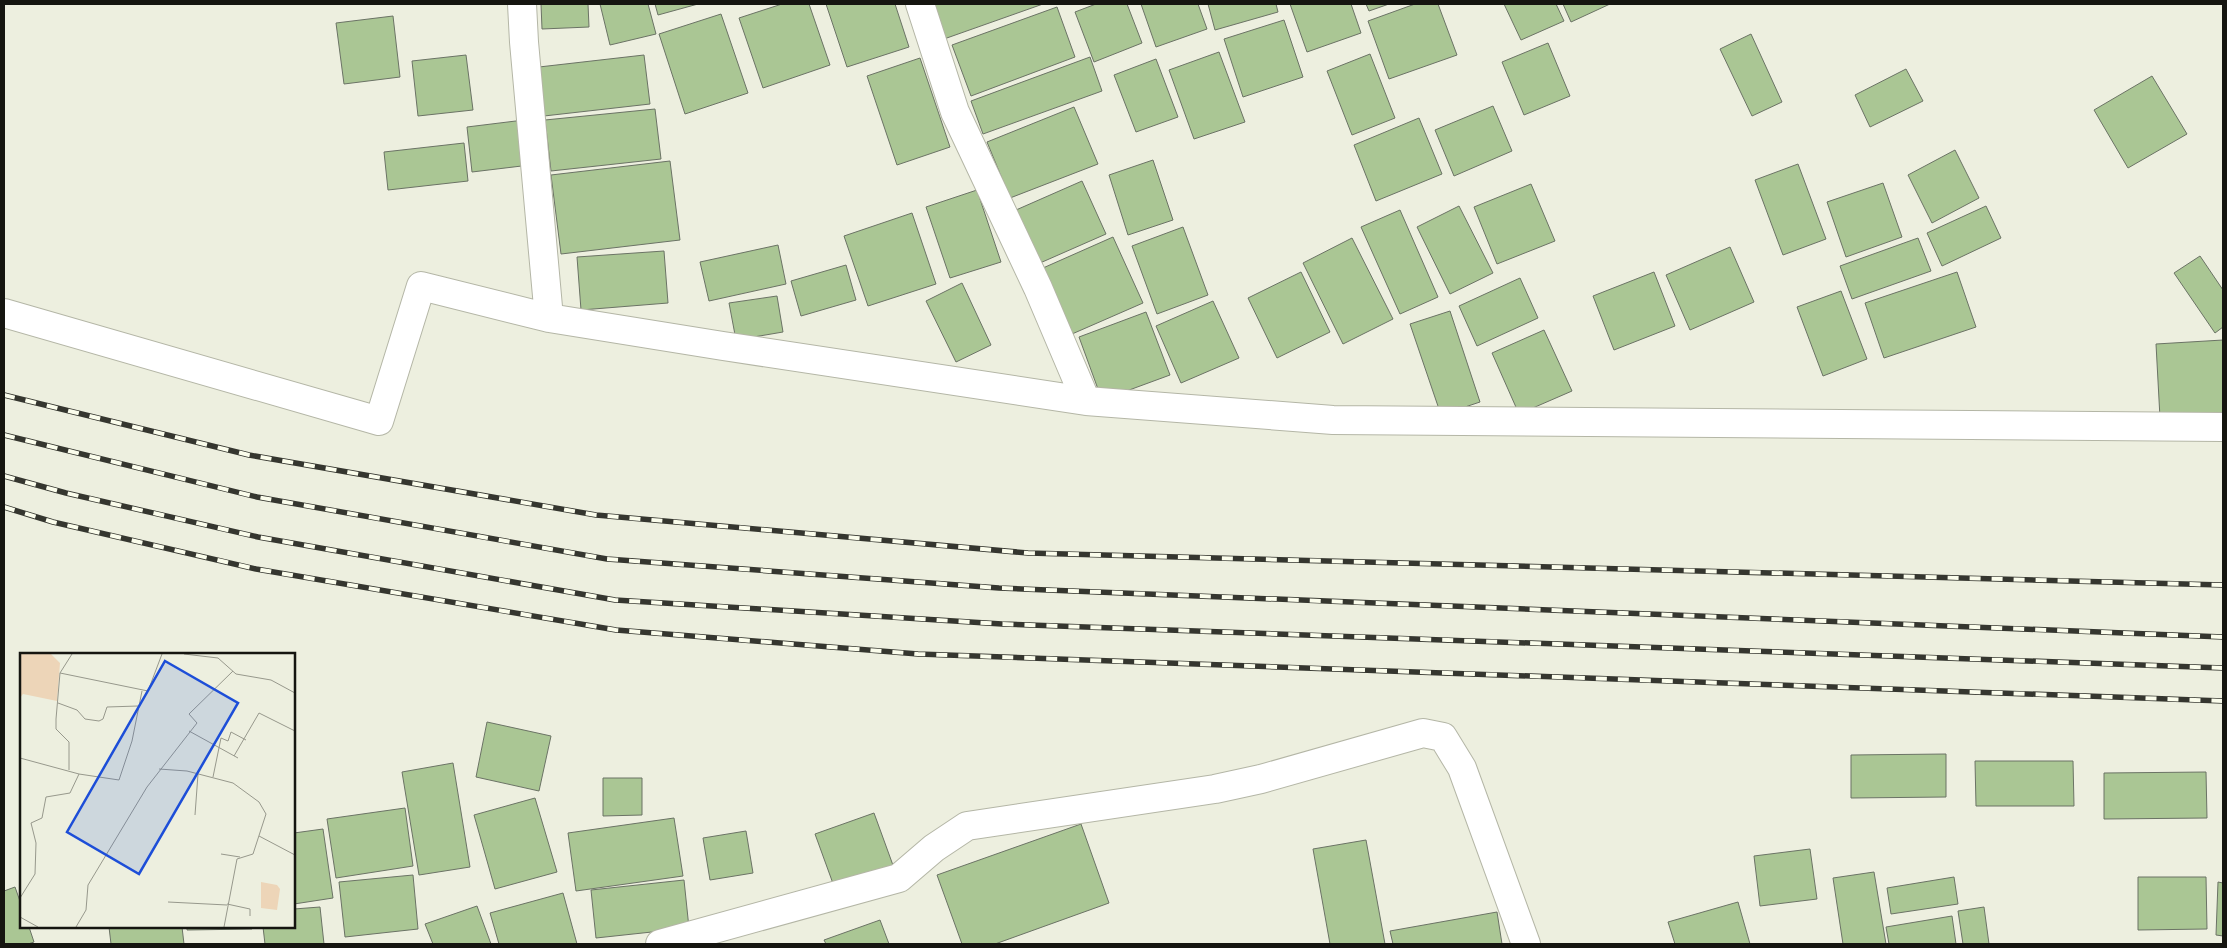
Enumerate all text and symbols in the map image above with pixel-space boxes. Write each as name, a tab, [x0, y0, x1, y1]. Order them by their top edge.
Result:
inset map	[20, 653, 295, 928]

